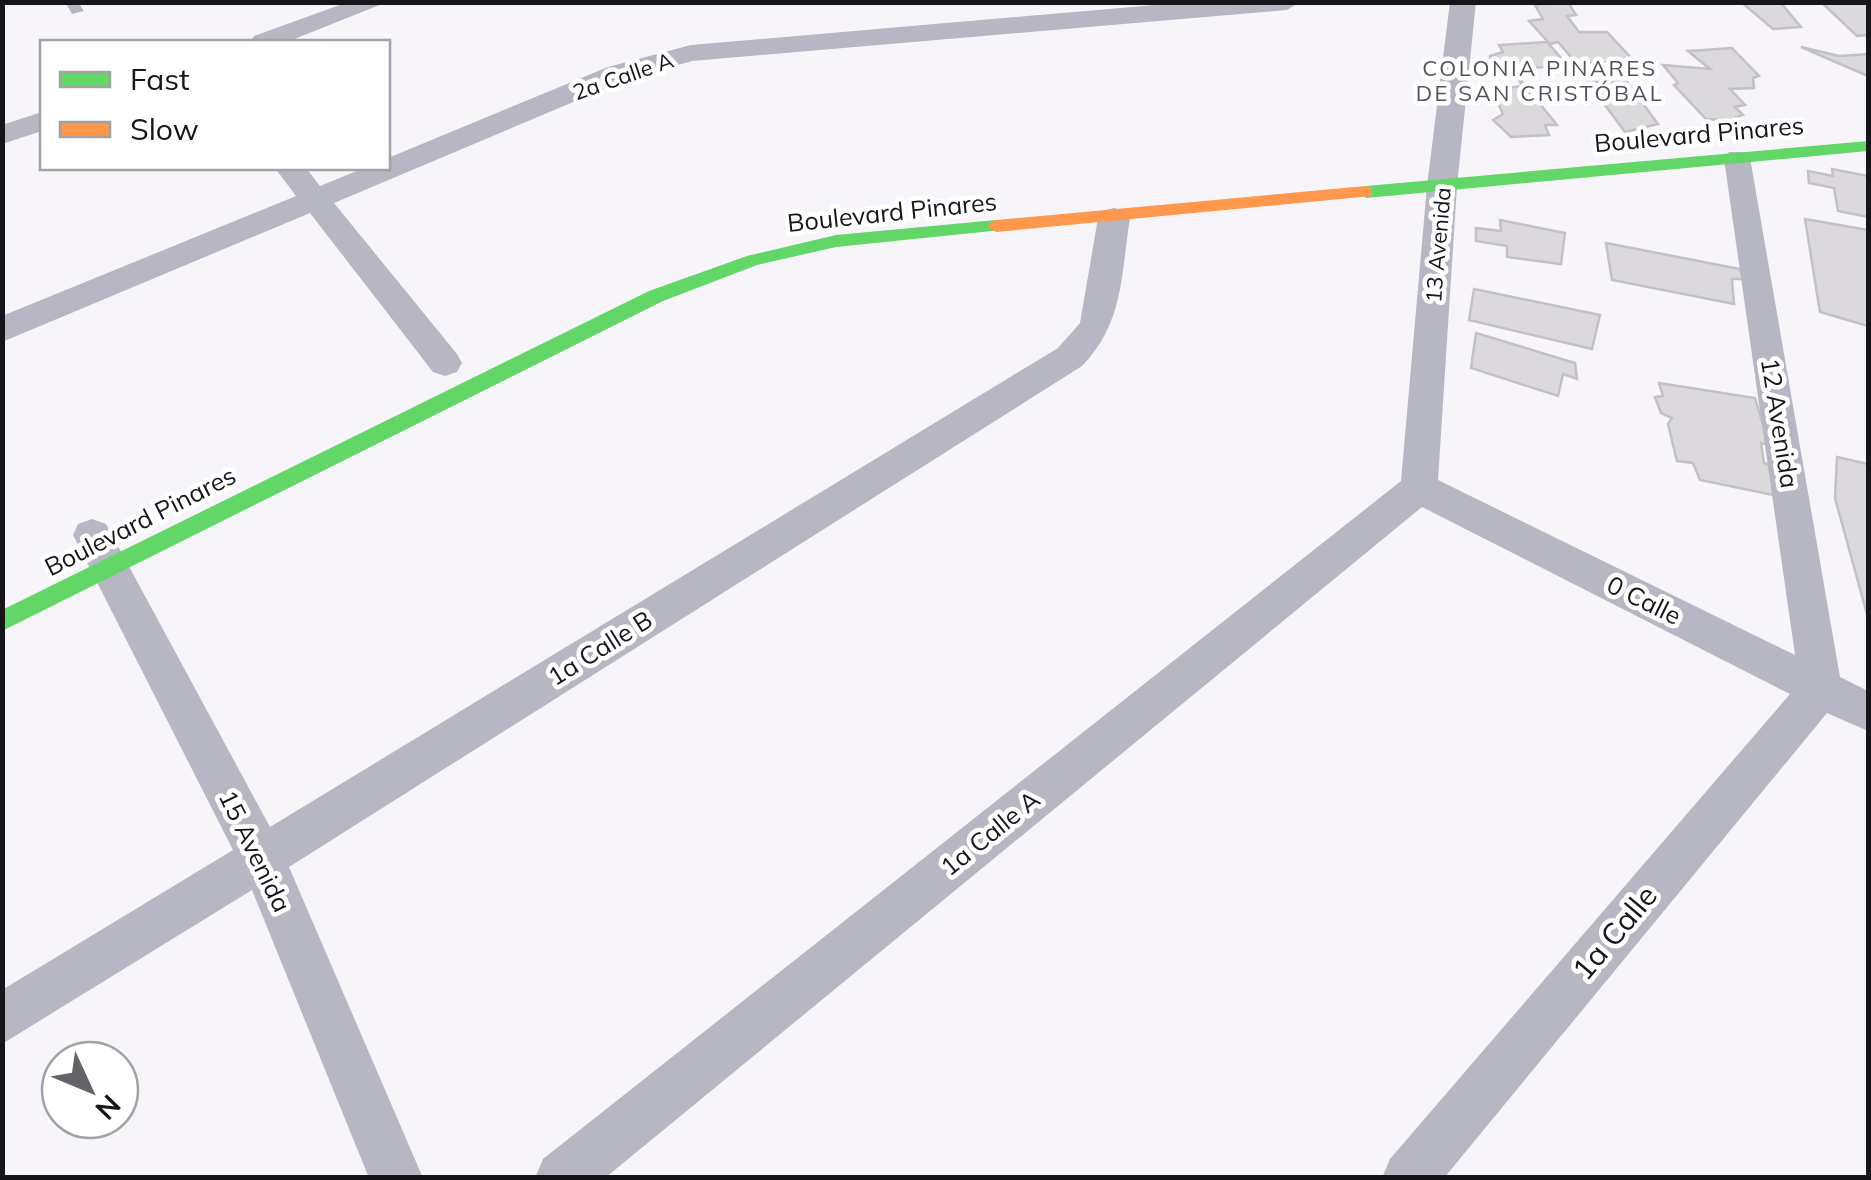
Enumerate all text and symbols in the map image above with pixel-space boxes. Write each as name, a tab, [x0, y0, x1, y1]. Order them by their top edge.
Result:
legend	[40, 40, 390, 170]
street label: 2a Calle A	[569, 46, 677, 106]
district label: COLONIA PINARES DE SAN CRISTÓBAL	[1416, 54, 1664, 107]
text: Fast	[130, 60, 190, 98]
street label: Boulevard Pinares	[1593, 109, 1805, 158]
text: Slow	[130, 110, 199, 148]
street label: Boulevard Pinares	[786, 185, 998, 238]
street label: 13 Avenida	[1419, 186, 1457, 304]
street label: 12 Avenida	[1755, 356, 1806, 490]
street label: Boulevard Pinares	[39, 459, 241, 582]
street label: 0 Calle	[1602, 568, 1686, 631]
street label: 1a Calle B	[542, 603, 658, 692]
street label: 1a Calle A	[934, 783, 1046, 882]
street label: 15 Avenida	[213, 785, 298, 917]
street label: 1a Calle	[1564, 877, 1665, 988]
north arrow	[40, 1040, 140, 1140]
text: N	[88, 1088, 128, 1127]

